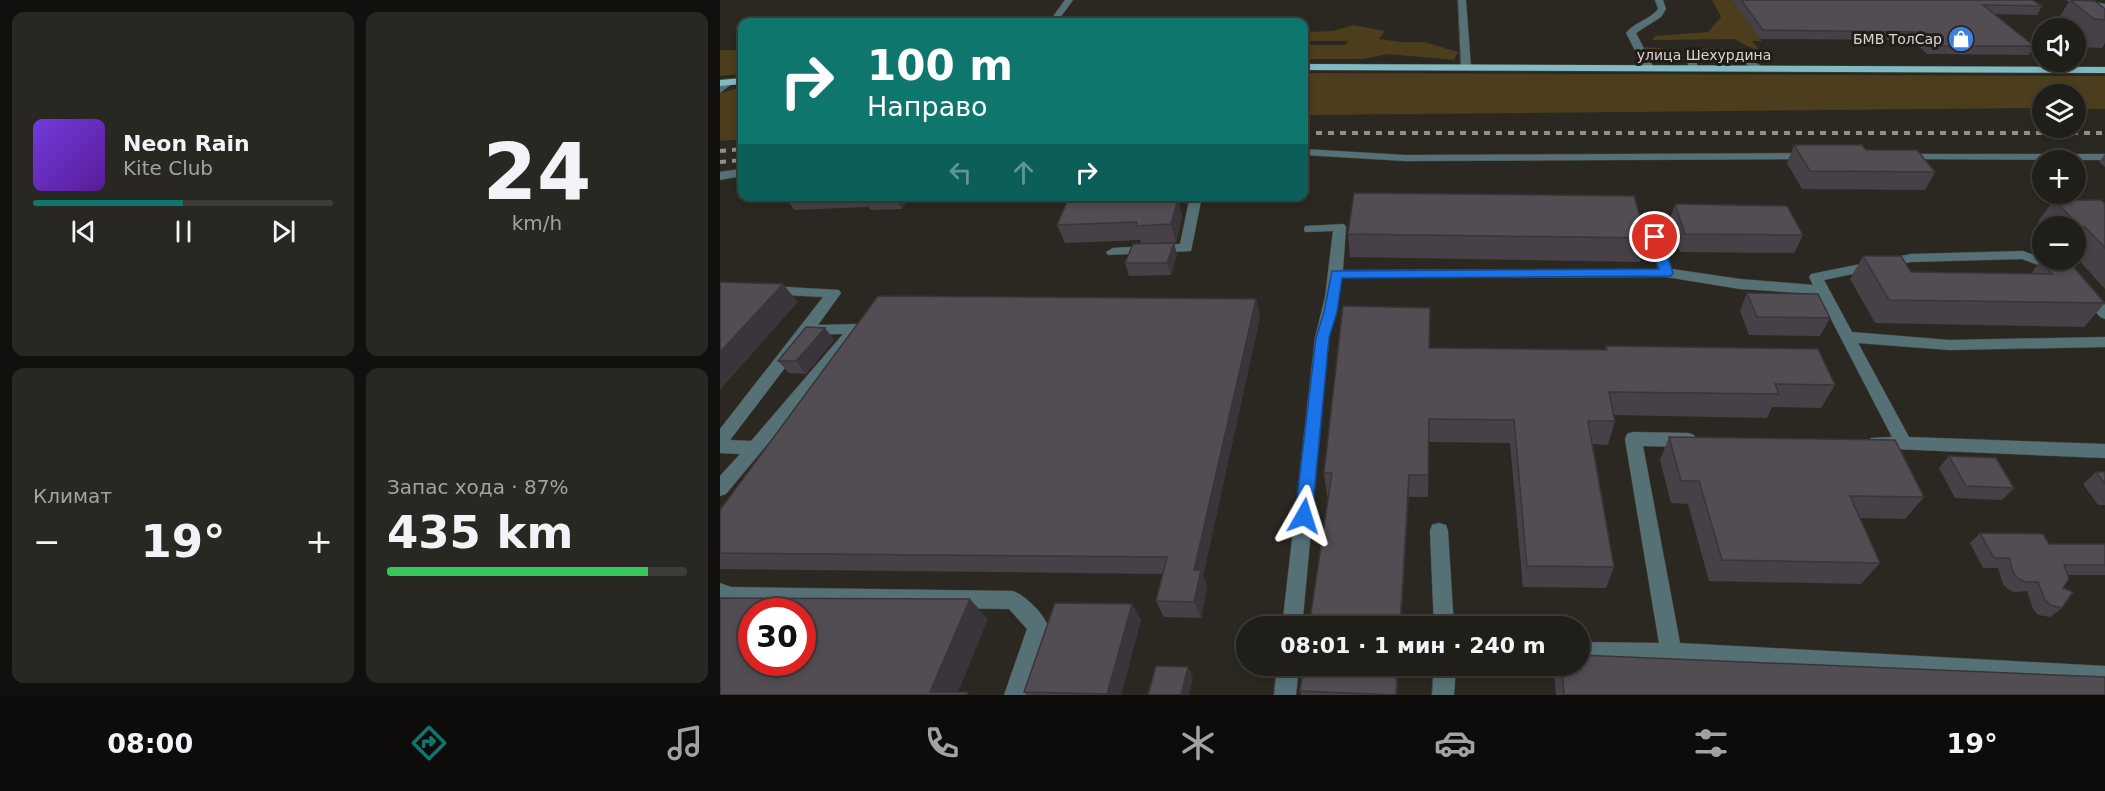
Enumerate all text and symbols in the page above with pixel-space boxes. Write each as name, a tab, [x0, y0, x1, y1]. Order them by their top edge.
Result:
map controls	[2032, 18, 2086, 270]
button: sound	[2032, 18, 2086, 72]
shop icon: БМВ ТолСар	[1946, 24, 1976, 54]
place label: БМВ ТолСар	[1853, 31, 1942, 47]
text: 100 m	[867, 41, 1013, 90]
icon: right	[768, 42, 846, 120]
street label: улица Шехурдина	[1637, 47, 1771, 63]
button: layers	[2032, 84, 2086, 138]
text: Направо	[867, 91, 988, 122]
text: 24	[483, 127, 591, 217]
text: Neon Rain	[123, 131, 250, 156]
button: +	[2032, 150, 2086, 204]
text: Kite Club	[123, 156, 213, 180]
icon: left	[944, 156, 977, 189]
icon: ahead	[1007, 156, 1040, 189]
icon: right	[1070, 156, 1103, 189]
text: km/h	[512, 211, 562, 235]
pin	[1629, 211, 1680, 262]
icon: previous	[67, 215, 100, 248]
icon: pause	[167, 215, 200, 248]
icon: next	[267, 215, 300, 248]
button: −	[2032, 216, 2086, 270]
icon: arrive	[1638, 220, 1671, 253]
text: Запас хода · 87%	[387, 475, 568, 499]
text: Климат	[33, 484, 112, 508]
position arrow	[1272, 484, 1336, 548]
text: 435 km	[387, 506, 573, 559]
text: 19°	[140, 515, 226, 568]
text: −	[33, 522, 61, 561]
text: +	[305, 522, 333, 561]
speed limit sign: 30	[738, 598, 816, 676]
text: 08:01 · 1 мин · 240 m	[1280, 633, 1546, 658]
icon: directions	[408, 722, 450, 764]
icon: music	[664, 722, 706, 764]
icon: phone	[921, 722, 963, 764]
icon: climate	[1177, 722, 1219, 764]
icon: car	[1434, 722, 1476, 764]
icon: filters	[1690, 722, 1732, 764]
text: 08:00	[107, 728, 193, 759]
text: 19°	[1947, 728, 1998, 759]

